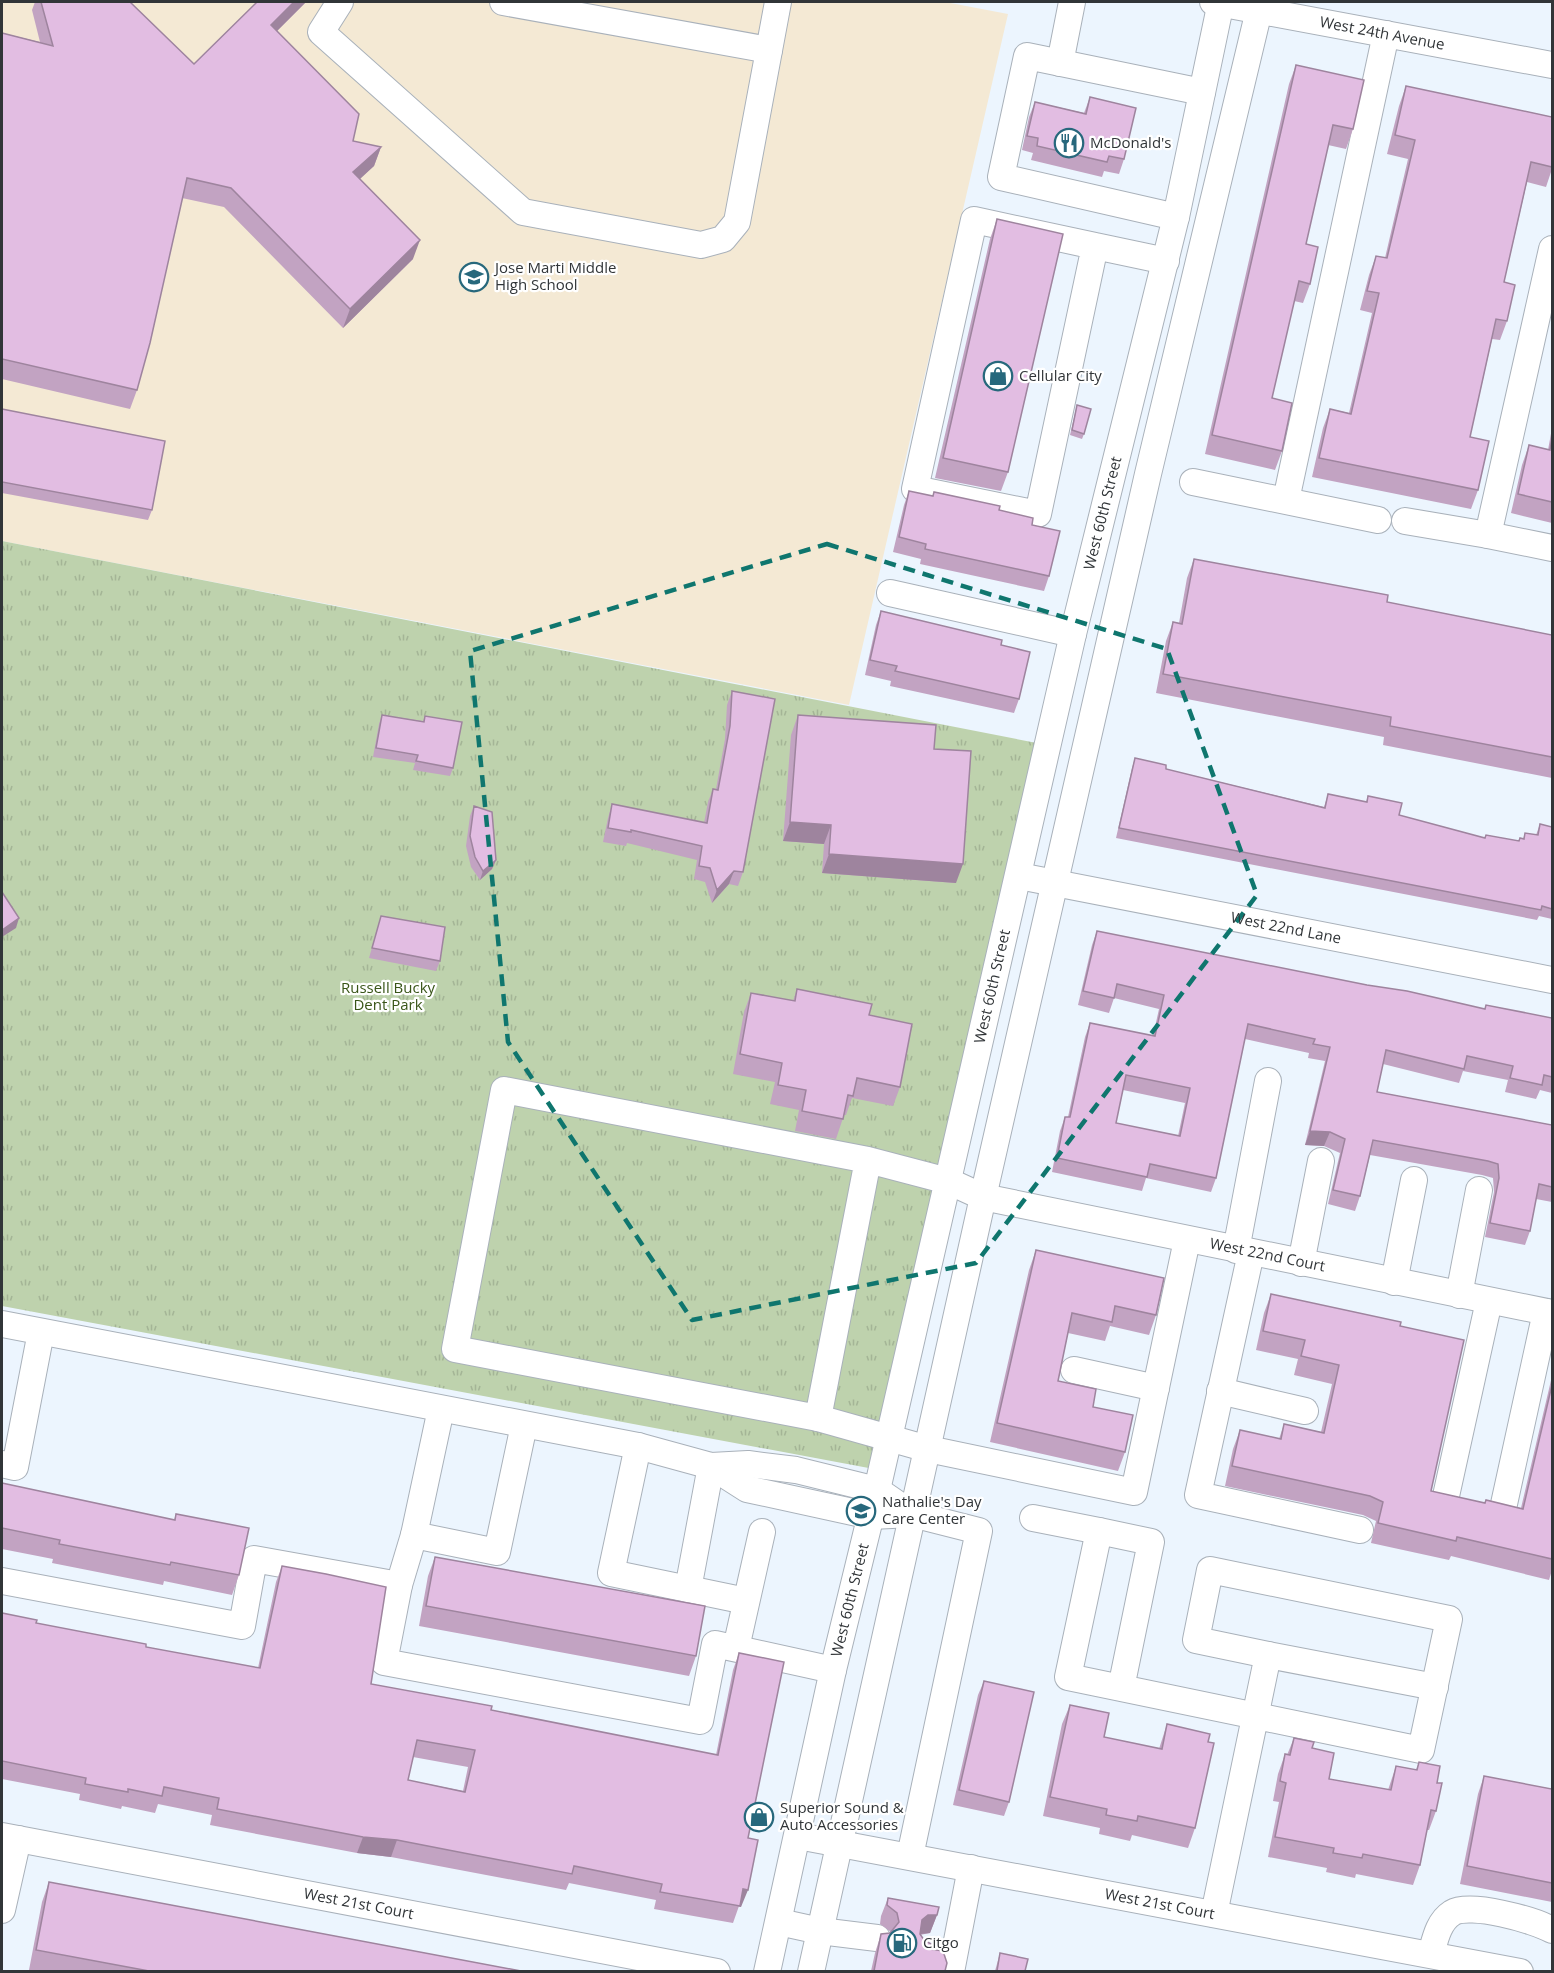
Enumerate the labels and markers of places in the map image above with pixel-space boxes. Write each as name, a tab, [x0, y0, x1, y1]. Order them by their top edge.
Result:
restaurant icon: McDonald's	[1053, 127, 1085, 159]
place label: McDonald's	[1090, 132, 1172, 152]
place label: Jose Marti Middle High School	[493, 257, 616, 294]
school or university icon: Jose Marti Middle High School	[458, 261, 490, 293]
shop icon: Cellular City	[982, 360, 1014, 392]
place label: Cellular City	[1019, 365, 1102, 385]
place label: Nathalie's Day Care Center	[882, 1491, 982, 1528]
school or university icon: Nathalie's Day Care Center	[845, 1495, 877, 1527]
place label: Superior Sound & Auto Accessories	[780, 1797, 904, 1834]
shop icon: Superior Sound & Auto Accessories	[743, 1801, 775, 1833]
fuel station icon: Citgo	[886, 1927, 918, 1959]
place label: Citgo	[923, 1932, 959, 1952]

